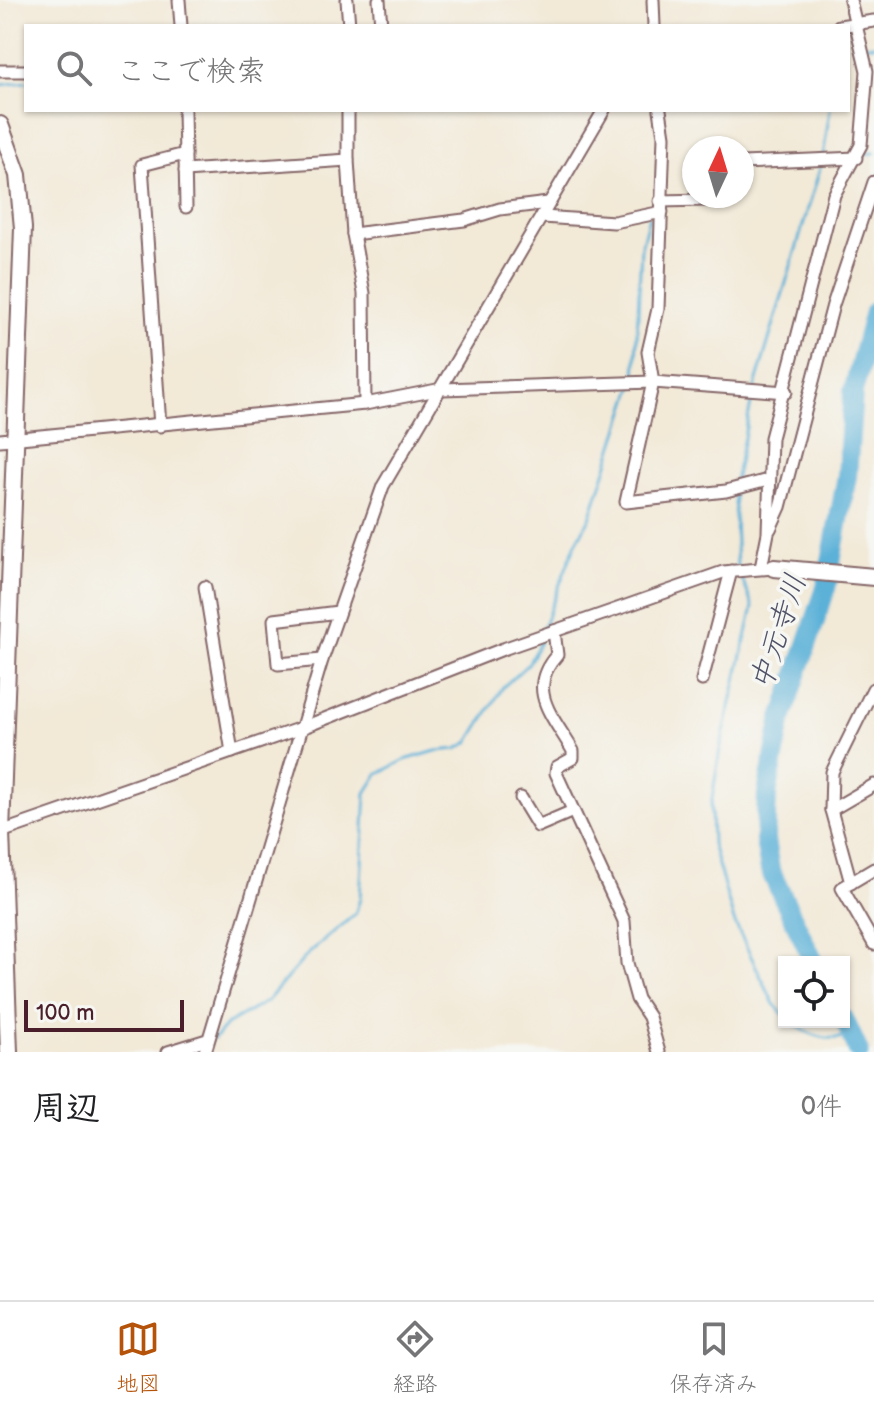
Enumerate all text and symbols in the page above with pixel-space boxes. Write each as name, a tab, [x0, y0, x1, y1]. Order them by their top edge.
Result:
search box	[24, 24, 850, 112]
icon: search	[52, 46, 96, 90]
text: ここで検索	[116, 54, 266, 90]
north arrow	[682, 136, 754, 208]
water label: 中元寺川	[743, 570, 815, 695]
map controls	[778, 956, 850, 1028]
button: locate	[778, 956, 850, 1028]
scale bar	[24, 996, 184, 1032]
text: 100 m	[36, 1000, 95, 1027]
text: 周辺	[32, 1088, 100, 1129]
text: 0件	[801, 1092, 842, 1123]
tab: 地図	[116, 1317, 160, 1398]
tab: 経路	[393, 1317, 437, 1398]
tab: 保存済み	[670, 1317, 758, 1398]

